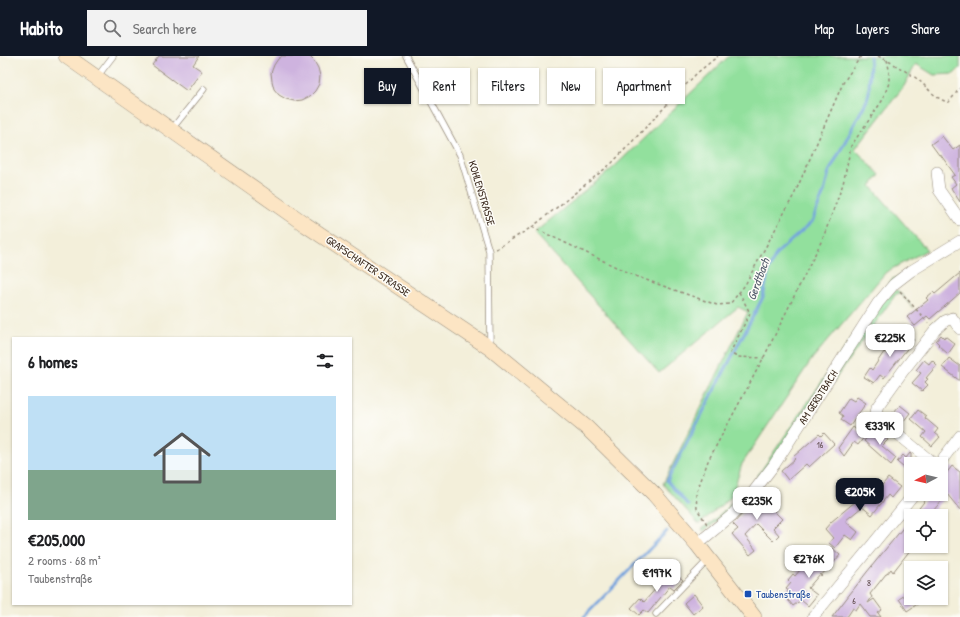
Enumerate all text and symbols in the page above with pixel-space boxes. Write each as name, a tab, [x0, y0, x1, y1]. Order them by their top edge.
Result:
search box	[87, 10, 367, 46]
text: Habito	[20, 15, 63, 41]
icon: search	[101, 17, 123, 39]
text: Search here	[133, 18, 197, 39]
text: Map	[814, 19, 834, 38]
text: Layers	[856, 19, 889, 38]
text: Share	[911, 19, 940, 38]
chip: Buy	[364, 68, 411, 104]
chip: Rent	[419, 68, 470, 104]
chip: Filters	[478, 68, 539, 104]
chip: New	[547, 68, 595, 104]
chip: Apartment	[603, 68, 685, 104]
street label: KOHLENSTRASSE	[465, 159, 499, 227]
street label: GRAFSCHAFTER STRASSE	[323, 233, 413, 299]
water label: Gerdtbach	[743, 255, 774, 302]
pin: €225K	[862, 324, 918, 358]
text: €225K	[875, 328, 905, 346]
text: 6 homes	[28, 350, 78, 373]
icon: filters	[314, 350, 336, 372]
street label: AM GERDTBACH	[795, 367, 841, 427]
pin: €339K	[852, 412, 908, 446]
text: €339K	[865, 416, 895, 434]
icon: home	[146, 422, 218, 494]
house number: 16	[817, 439, 824, 451]
north arrow	[904, 457, 948, 501]
map controls	[904, 457, 948, 605]
pin: €205K	[832, 478, 888, 512]
text: €205K	[845, 482, 875, 500]
pin: €235K	[729, 487, 785, 521]
text: €235K	[742, 491, 772, 509]
button: locate	[904, 509, 948, 553]
text: €205,000	[28, 528, 85, 551]
pin: €276K	[781, 545, 837, 579]
text: €276K	[794, 549, 824, 567]
text: 2 rooms · 68 m²	[28, 551, 101, 569]
pin: €197K	[629, 559, 685, 593]
button: layers	[904, 561, 948, 605]
text: €197K	[643, 563, 671, 581]
text: Taubenstraße	[28, 569, 92, 587]
house number: 8	[867, 577, 871, 589]
place label: Taubenstraße	[756, 587, 811, 601]
marker: Taubenstraße	[743, 589, 753, 599]
house number: 6	[852, 595, 856, 607]

